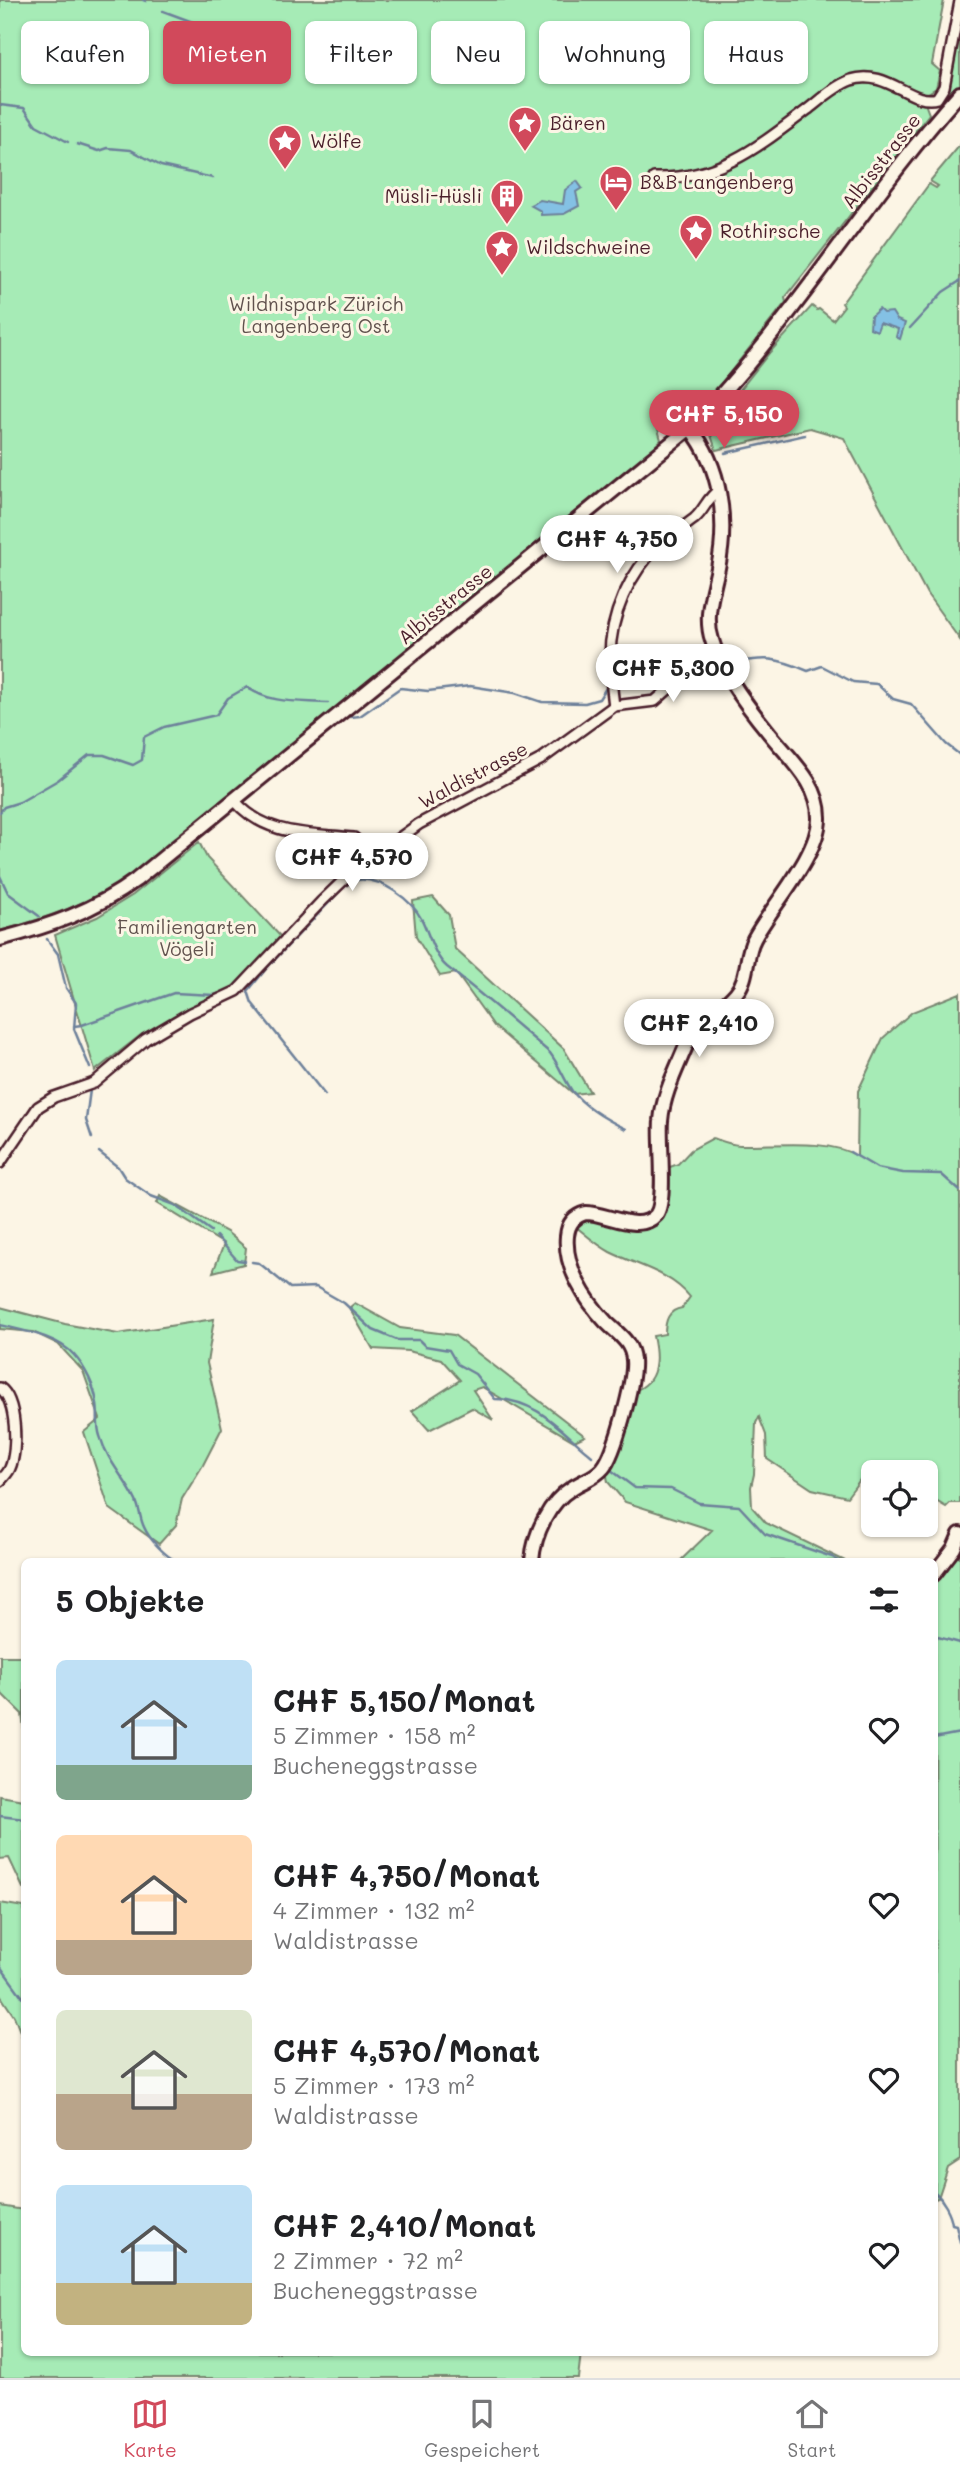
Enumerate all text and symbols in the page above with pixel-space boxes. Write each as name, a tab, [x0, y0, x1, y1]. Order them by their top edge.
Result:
chip: Kaufen	[21, 21, 149, 84]
chip: Mieten	[163, 21, 291, 84]
chip: Filter	[305, 21, 417, 84]
chip: Neu	[431, 21, 525, 84]
chip: Wohnung	[539, 21, 690, 84]
chip: Haus	[704, 21, 808, 84]
place icon: Bären	[506, 104, 544, 153]
street label: Albisstrasse	[836, 108, 926, 213]
place label: Bären	[550, 110, 605, 135]
place icon: Wölfe	[266, 122, 304, 171]
place label: Wölfe	[310, 128, 362, 153]
hotel icon: B&B Langenberg	[597, 163, 635, 212]
place label: B&B Langenberg	[640, 169, 793, 194]
building icon: Müsli-Hüsli	[488, 177, 526, 226]
place label: Müsli-Hüsli	[385, 183, 482, 208]
place icon: Rothirsche	[677, 212, 715, 261]
place label: Rothirsche	[720, 218, 821, 243]
place icon: Wildschweine	[483, 228, 521, 277]
place label: Wildschweine	[526, 234, 651, 259]
park label: Wildnispark Zürich Langenberg Ost	[229, 291, 403, 338]
pin: CHF 5,150	[644, 391, 804, 450]
text: CHF 5,150	[665, 398, 783, 428]
pin: CHF 4,750	[537, 516, 697, 575]
text: CHF 4,750	[556, 523, 678, 553]
street label: Albisstrasse	[392, 558, 497, 649]
pin: CHF 5,300	[593, 644, 753, 704]
text: CHF 5,300	[612, 652, 734, 682]
street label: Waldistrasse	[414, 735, 532, 814]
pin: CHF 4,570	[272, 834, 432, 893]
text: CHF 4,570	[291, 841, 413, 871]
park label: Familiengarten Vögeli	[117, 914, 257, 961]
pin: CHF 2,410	[619, 1000, 779, 1059]
text: CHF 2,410	[640, 1007, 758, 1037]
map controls	[861, 1460, 938, 1537]
button: locate	[861, 1460, 938, 1537]
text: 5 Objekte	[56, 1580, 204, 1620]
icon: filters	[865, 1581, 903, 1619]
text: CHF 5,150/Monat	[273, 1680, 535, 1720]
icon: home	[112, 1688, 196, 1772]
icon: heart	[865, 1711, 903, 1749]
text: 5 Zimmer · 158 m²	[273, 1720, 475, 1750]
text: Bucheneggstrasse	[273, 1750, 478, 1780]
text: CHF 4,750/Monat	[273, 1855, 540, 1895]
icon: home	[112, 1863, 196, 1947]
icon: heart	[865, 1886, 903, 1924]
text: 4 Zimmer · 132 m²	[273, 1895, 475, 1925]
text: Waldistrasse	[273, 1925, 419, 1955]
text: CHF 4,570/Monat	[273, 2030, 540, 2070]
icon: home	[112, 2038, 196, 2122]
icon: heart	[865, 2061, 903, 2099]
text: 5 Zimmer · 173 m²	[273, 2070, 474, 2100]
text: Waldistrasse	[273, 2100, 419, 2130]
text: CHF 2,410/Monat	[273, 2205, 536, 2245]
icon: home	[112, 2213, 196, 2297]
icon: heart	[865, 2236, 903, 2274]
text: 2 Zimmer · 72 m²	[273, 2245, 463, 2275]
text: Bucheneggstrasse	[273, 2275, 478, 2305]
tab: Karte	[124, 2395, 177, 2462]
tab: Gespeichert	[424, 2395, 540, 2462]
tab: Start	[787, 2395, 836, 2462]

